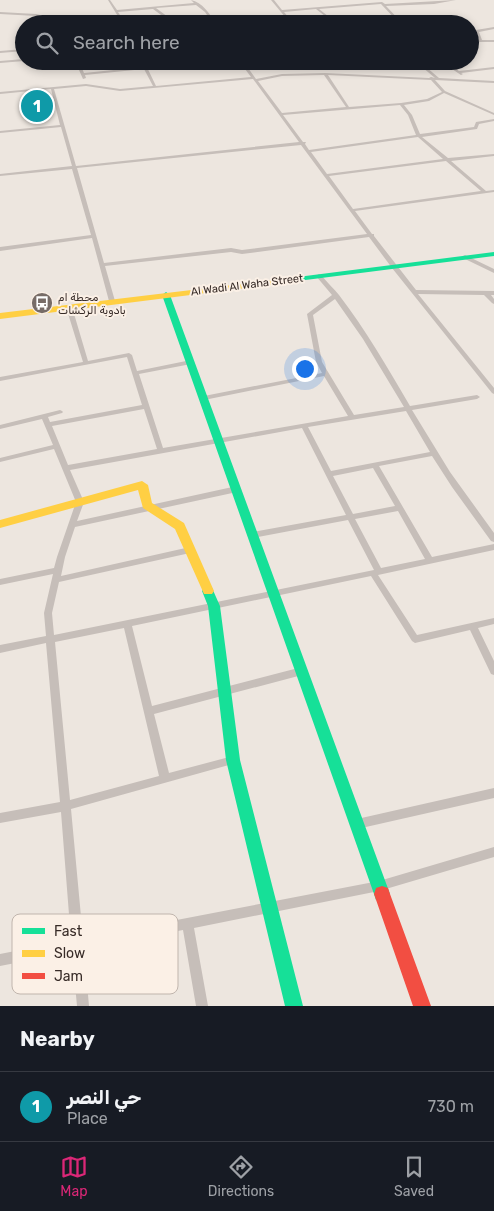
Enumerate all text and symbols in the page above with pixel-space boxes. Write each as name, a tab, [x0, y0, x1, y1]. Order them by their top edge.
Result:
search box	[15, 15, 479, 70]
icon: search	[33, 29, 61, 57]
text: Search here	[73, 31, 180, 54]
pin: 1	[21, 87, 53, 125]
street label: Al Wadi Al Waha Street	[190, 272, 305, 298]
bus stop icon: محطة ام بادوبة الركشات	[30, 291, 54, 315]
place label: محطة ام بادوبة الركشات	[58, 291, 126, 318]
your location	[292, 356, 318, 382]
legend	[12, 914, 178, 994]
text: Fast	[54, 923, 83, 940]
text: Slow	[54, 945, 85, 962]
text: Jam	[54, 968, 83, 985]
text: Nearby	[20, 1026, 95, 1051]
text: حي النصر	[67, 1086, 142, 1109]
text: 1	[32, 1097, 40, 1116]
text: 730 m	[428, 1097, 474, 1116]
text: Place	[67, 1109, 108, 1128]
tab: Map	[60, 1153, 88, 1200]
tab: Directions	[208, 1153, 274, 1200]
tab: Saved	[394, 1153, 434, 1200]

